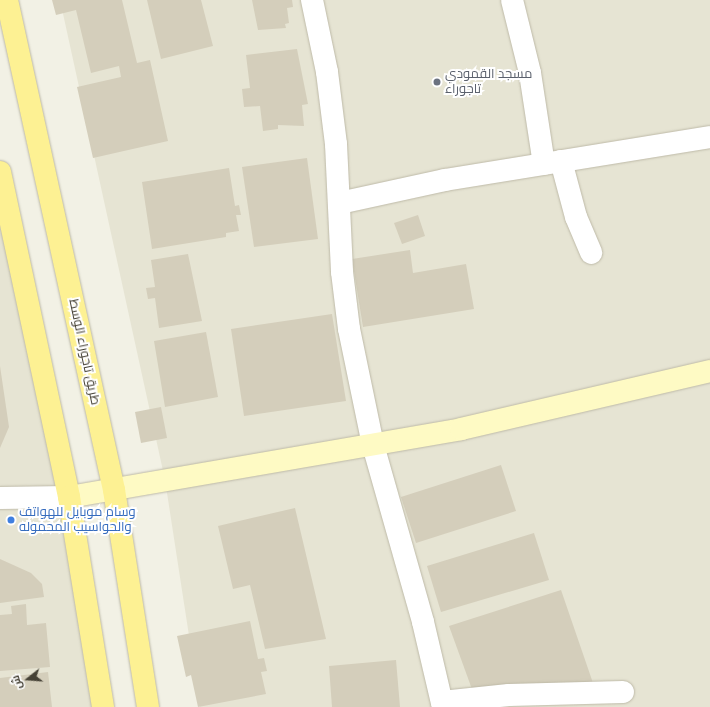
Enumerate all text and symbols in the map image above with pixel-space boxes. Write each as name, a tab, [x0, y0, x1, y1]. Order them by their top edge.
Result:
place label: مسجد القمودي تاجوراء	[445, 67, 532, 98]
marker: مسجد القمودي تاجوراء	[432, 77, 442, 87]
street label: طريق تاجوراء الوسط	[65, 298, 103, 406]
place label: وسام موبايل للهواتف والحواسيب المحموله	[19, 505, 136, 536]
marker: وسام موبايل للهواتف والحواسيب المحموله	[6, 515, 16, 525]
north arrow	[8, 659, 48, 699]
text: ش	[8, 674, 25, 691]

